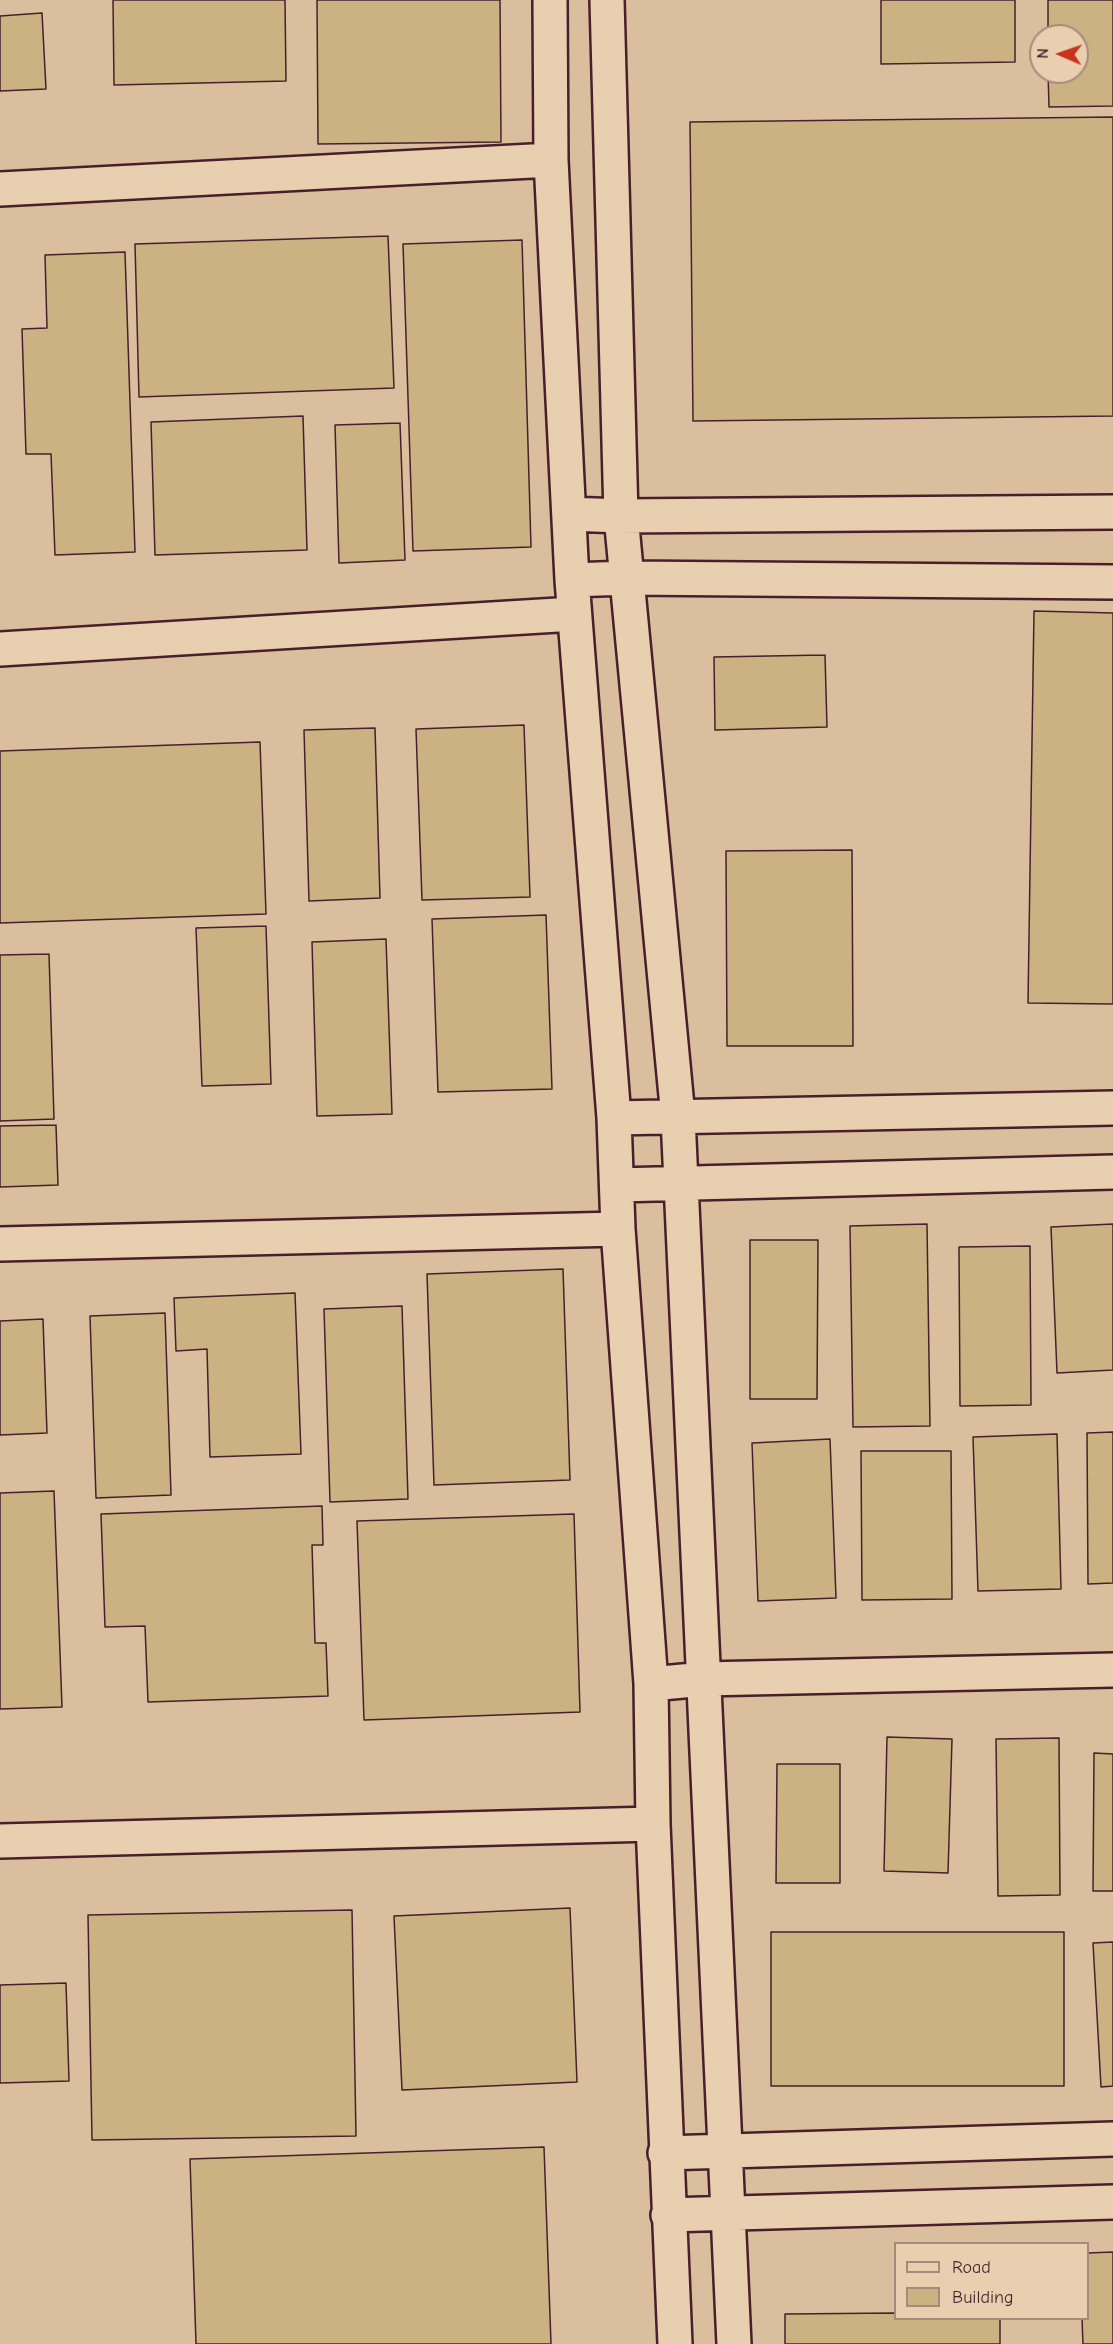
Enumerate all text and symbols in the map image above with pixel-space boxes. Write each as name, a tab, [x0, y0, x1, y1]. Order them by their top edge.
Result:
north arrow	[1029, 24, 1089, 84]
text: N	[1034, 48, 1052, 59]
legend	[894, 2242, 1089, 2320]
text: Road	[952, 2257, 991, 2278]
text: Building	[952, 2287, 1014, 2308]

